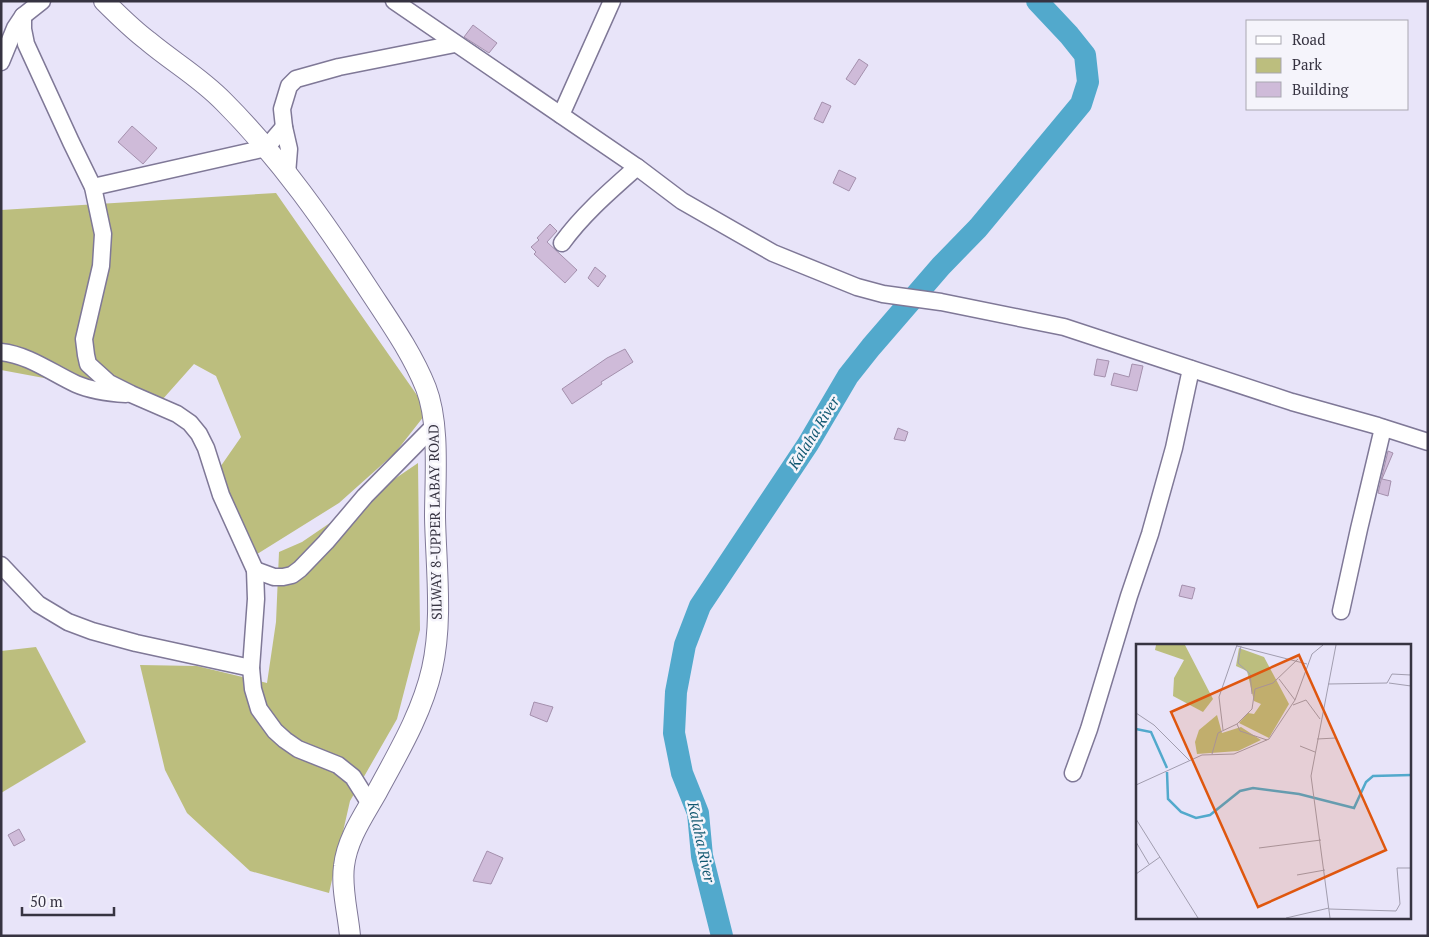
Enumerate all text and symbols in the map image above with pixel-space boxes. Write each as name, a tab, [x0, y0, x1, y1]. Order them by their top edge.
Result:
legend	[1246, 20, 1409, 110]
text: Road	[1292, 29, 1325, 49]
text: Park	[1292, 54, 1322, 74]
text: Building	[1292, 79, 1350, 99]
water label: Kalaha River	[782, 391, 844, 473]
street label: SILWAY 8-UPPER LABAY ROAD	[423, 424, 446, 620]
inset map	[1136, 644, 1412, 920]
water label: Kalaha River	[683, 799, 721, 885]
scale bar	[22, 884, 115, 916]
text: 50 m	[30, 891, 63, 911]

